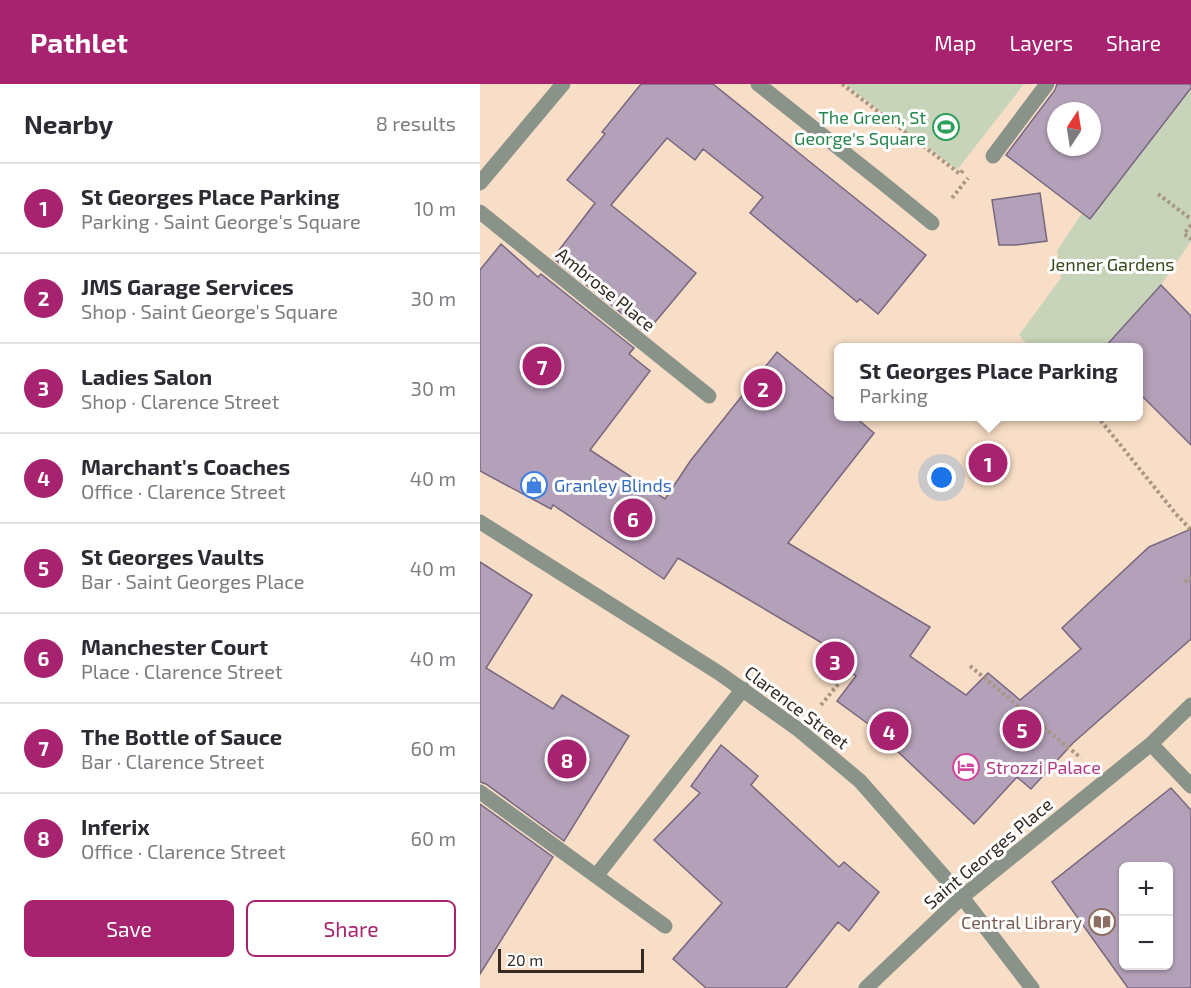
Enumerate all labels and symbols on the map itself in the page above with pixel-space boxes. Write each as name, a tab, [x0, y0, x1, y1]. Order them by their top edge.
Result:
north arrow	[1047, 102, 1101, 156]
place label: The Green, St George's Square	[794, 106, 926, 149]
sports icon: The Green, St George's Square	[931, 112, 961, 142]
street label: Ambrose Place	[552, 242, 660, 336]
park label: Jenner Gardens	[1049, 253, 1175, 275]
pin: 7	[522, 344, 562, 388]
pin: 2	[744, 366, 782, 410]
pin: 1	[968, 440, 1008, 485]
your location	[927, 463, 956, 492]
shop icon: Granley Blinds	[519, 470, 549, 500]
place label: Granley Blinds	[554, 474, 672, 496]
pin: 6	[614, 496, 652, 540]
pin: 3	[816, 638, 854, 684]
street label: Clarence Street	[740, 661, 854, 753]
pin: 5	[1002, 706, 1042, 752]
pin: 4	[870, 708, 908, 754]
pin: 8	[548, 736, 586, 782]
hotel icon: Strozzi Palace	[951, 752, 981, 782]
place label: Strozzi Palace	[986, 756, 1101, 778]
street label: Saint Georges Place	[919, 793, 1057, 913]
library icon: Central Library	[1087, 907, 1117, 937]
place label: Central Library	[961, 911, 1082, 933]
scale bar	[498, 946, 644, 974]

